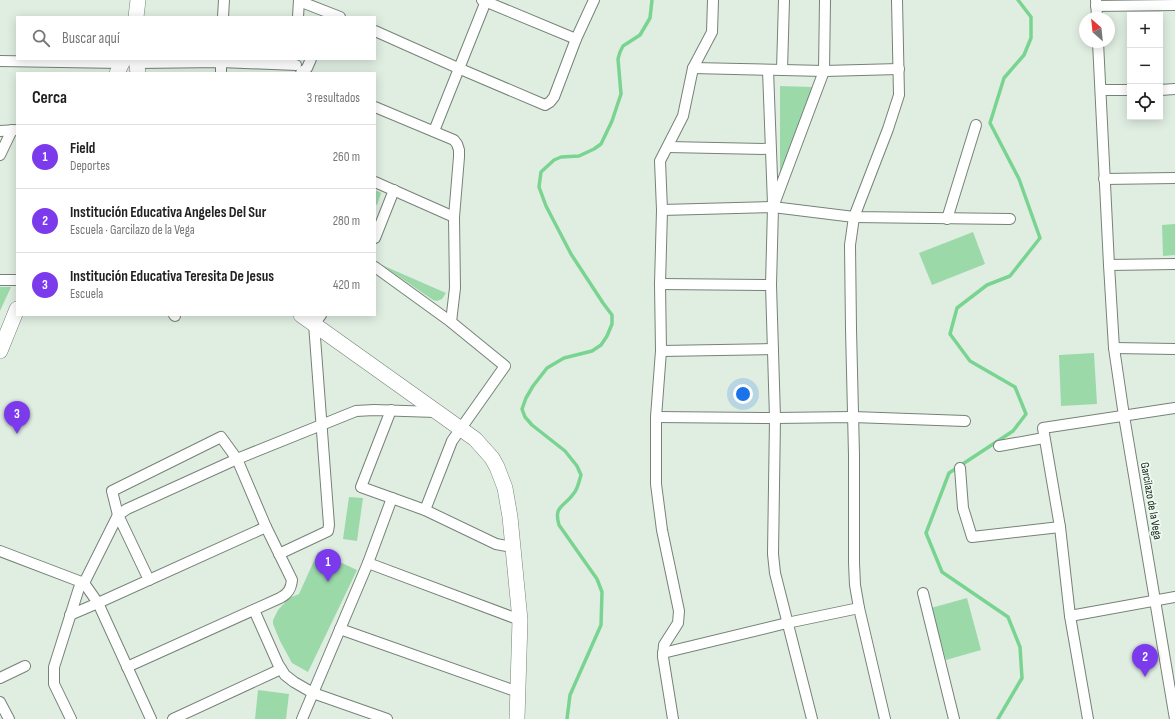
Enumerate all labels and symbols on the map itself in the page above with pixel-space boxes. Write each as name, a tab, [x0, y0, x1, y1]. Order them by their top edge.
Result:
north arrow	[1079, 12, 1115, 48]
your location	[733, 384, 753, 404]
pin: 3	[4, 401, 30, 434]
street label: Garcilazo de la Vega	[1137, 461, 1165, 541]
pin: 1	[315, 549, 341, 582]
pin: 2	[1132, 644, 1158, 677]

